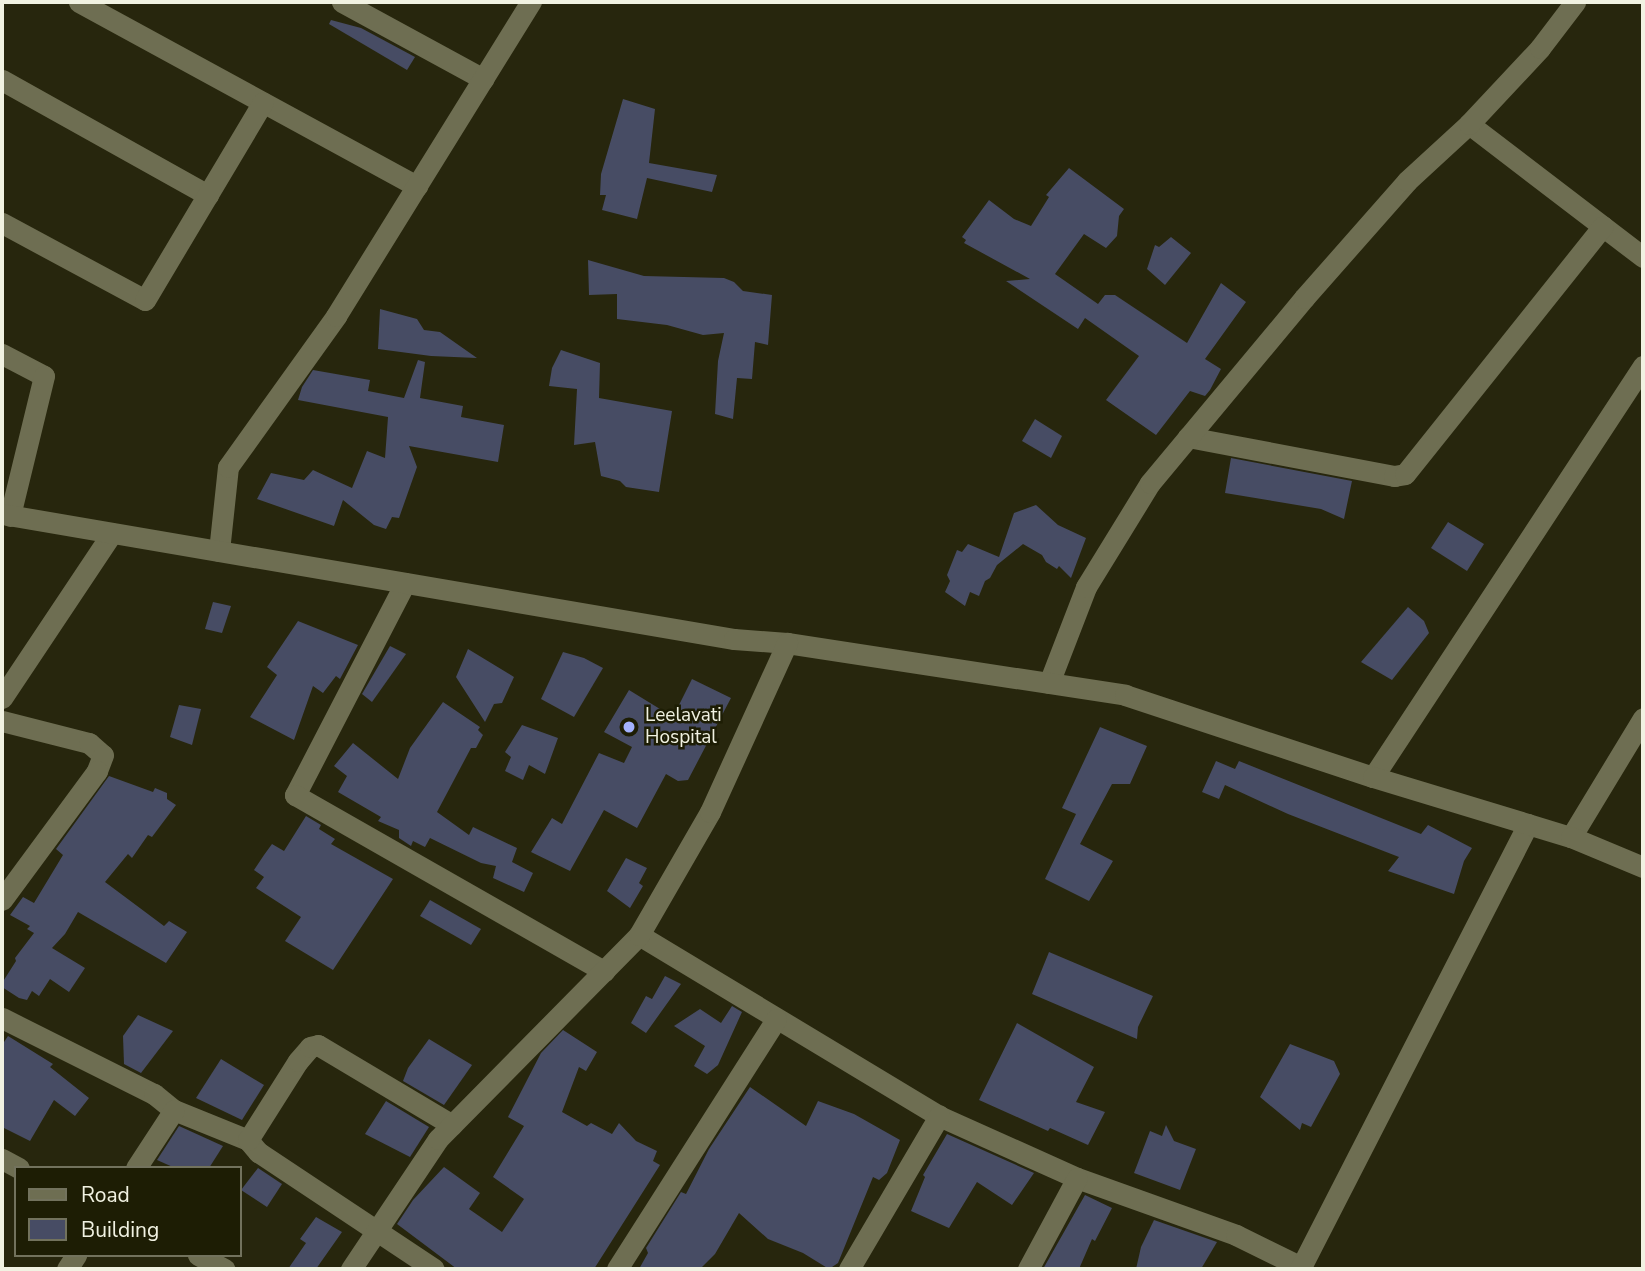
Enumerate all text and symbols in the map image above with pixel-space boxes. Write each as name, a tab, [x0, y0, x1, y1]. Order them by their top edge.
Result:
place label: Leelavati Hospital	[645, 705, 722, 749]
marker: Leelavati Hospital	[619, 717, 639, 737]
legend	[14, 1166, 242, 1257]
text: Road	[81, 1181, 130, 1209]
text: Building	[81, 1216, 159, 1244]

